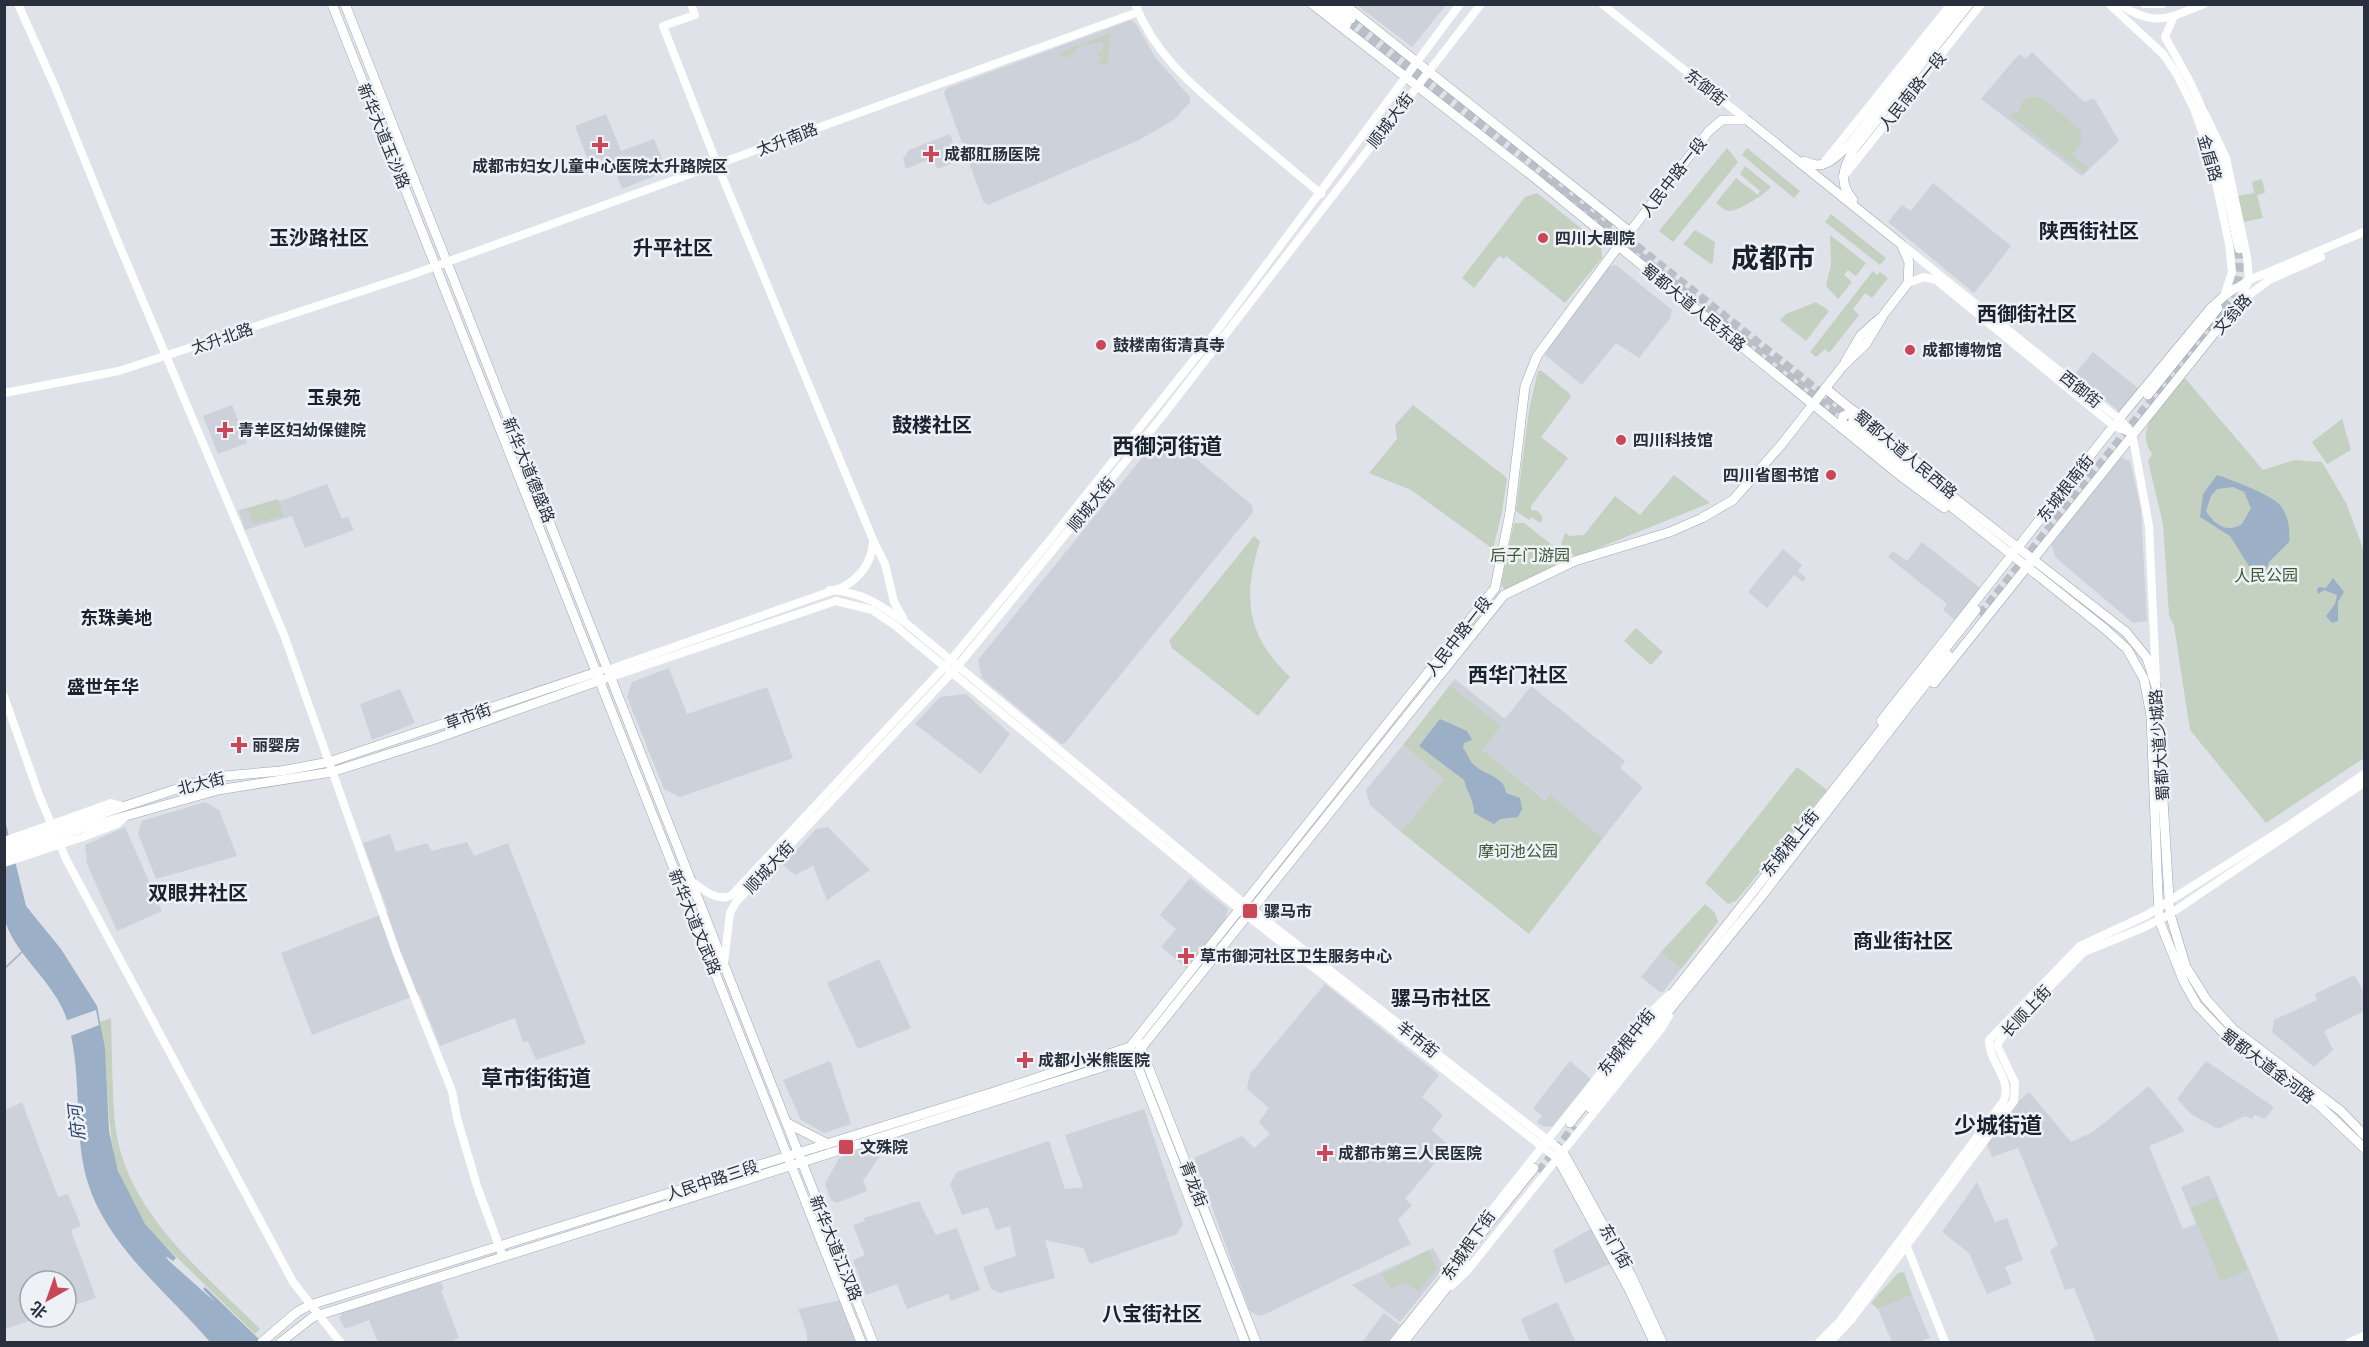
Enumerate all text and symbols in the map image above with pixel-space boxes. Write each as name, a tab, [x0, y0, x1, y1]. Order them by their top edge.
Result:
street label: 人民南路一段	[1875, 48, 1949, 134]
street label: 东御街	[1682, 65, 1730, 109]
street label: 新华大道玉沙路	[355, 81, 413, 191]
street label: 顺城大街	[1364, 89, 1416, 151]
street label: 太升南路	[754, 119, 820, 159]
street label: 金盾路	[2195, 132, 2225, 184]
street label: 人民中路一段	[1636, 134, 1710, 220]
marker: 成都市妇女儿童中心医院太升路院区	[591, 136, 609, 154]
marker: 成都肛肠医院	[922, 145, 940, 163]
place label: 成都肛肠医院	[944, 145, 1040, 163]
place label: 成都市妇女儿童中心医院太升路院区	[472, 157, 728, 175]
district label: 陕西街社区	[2039, 219, 2139, 242]
district label: 玉沙路社区	[269, 226, 369, 249]
place label: 四川大剧院	[1555, 229, 1635, 247]
marker: 四川大剧院	[1536, 231, 1550, 245]
district label: 升平社区	[633, 236, 713, 259]
district label: 成都市	[1731, 242, 1815, 273]
street label: 蜀都大道人民东路	[1639, 260, 1749, 354]
street label: 文翁路	[2209, 290, 2255, 338]
district label: 西御街社区	[1977, 302, 2077, 325]
street label: 太升北路	[189, 319, 255, 357]
place label: 鼓楼南街清真寺	[1113, 336, 1225, 354]
marker: 鼓楼南街清真寺	[1094, 338, 1108, 352]
place label: 成都博物馆	[1922, 341, 2002, 359]
marker: 成都博物馆	[1903, 343, 1917, 357]
street label: 西御街	[2057, 367, 2105, 411]
district label: 玉泉苑	[307, 387, 361, 407]
street label: 蜀都大道人民西路	[1851, 406, 1961, 502]
district label: 鼓楼社区	[892, 413, 972, 436]
street label: 新华大道德盛路	[500, 415, 558, 525]
marker: 青羊区妇幼保健院	[216, 421, 234, 439]
place label: 青羊区妇幼保健院	[238, 421, 366, 439]
place label: 四川科技馆	[1633, 431, 1713, 449]
district label: 西御河街道	[1112, 433, 1222, 458]
marker: 四川科技馆	[1614, 433, 1628, 447]
street label: 东城根南街	[2033, 451, 2097, 525]
place label: 四川省图书馆	[1723, 466, 1819, 484]
marker: 四川省图书馆	[1824, 468, 1838, 482]
street label: 顺城大街	[1064, 473, 1118, 535]
park label: 后子门游园	[1490, 546, 1570, 564]
park label: 人民公园	[2234, 566, 2298, 584]
street label: 人民中路一段	[1421, 593, 1495, 679]
district label: 东珠美地	[80, 607, 152, 627]
district label: 西华门社区	[1468, 663, 1568, 686]
district label: 盛世年华	[67, 676, 139, 696]
street label: 蜀都大道少城路	[2146, 689, 2172, 801]
street label: 草市街	[442, 699, 494, 733]
marker: 丽婴房	[230, 736, 248, 754]
place label: 丽婴房	[252, 736, 300, 754]
street label: 北大街	[176, 768, 226, 798]
street label: 东城根上街	[1758, 806, 1822, 880]
street label: 顺城大街	[741, 837, 797, 897]
park label: 摩诃池公园	[1478, 842, 1558, 860]
street label: 新华大道文武路	[666, 867, 724, 977]
district label: 双眼井社区	[148, 881, 248, 904]
marker: 骡马市	[1241, 902, 1259, 920]
place label: 骡马市	[1264, 902, 1312, 920]
district label: 商业街社区	[1853, 929, 1953, 952]
marker: 草市御河社区卫生服务中心	[1177, 947, 1195, 965]
place label: 草市御河社区卫生服务中心	[1200, 947, 1392, 965]
street label: 长顺上街	[1998, 981, 2054, 1041]
district label: 骡马市社区	[1391, 986, 1491, 1009]
street label: 东城根中街	[1594, 1005, 1658, 1079]
street label: 羊市街	[1394, 1017, 1442, 1061]
street label: 蜀都大道金河路	[2218, 1025, 2318, 1107]
marker: 成都小米熊医院	[1016, 1051, 1034, 1069]
place label: 成都小米熊医院	[1038, 1051, 1150, 1069]
district label: 草市街街道	[481, 1065, 591, 1090]
water label: 府河	[64, 1101, 88, 1142]
district label: 少城街道	[1954, 1112, 2042, 1137]
marker: 文殊院	[837, 1138, 855, 1156]
place label: 文殊院	[860, 1138, 908, 1156]
marker: 成都市第三人民医院	[1316, 1144, 1334, 1162]
place label: 成都市第三人民医院	[1338, 1144, 1482, 1162]
street label: 人民中路三段	[664, 1157, 760, 1203]
street label: 青龙街	[1177, 1158, 1211, 1210]
street label: 新华大道江汉路	[807, 1193, 865, 1303]
street label: 东城根下街	[1438, 1207, 1498, 1283]
street label: 东门街	[1596, 1221, 1636, 1271]
north arrow	[18, 1269, 78, 1329]
text: 北	[26, 1298, 50, 1323]
district label: 八宝街社区	[1102, 1302, 1202, 1325]

